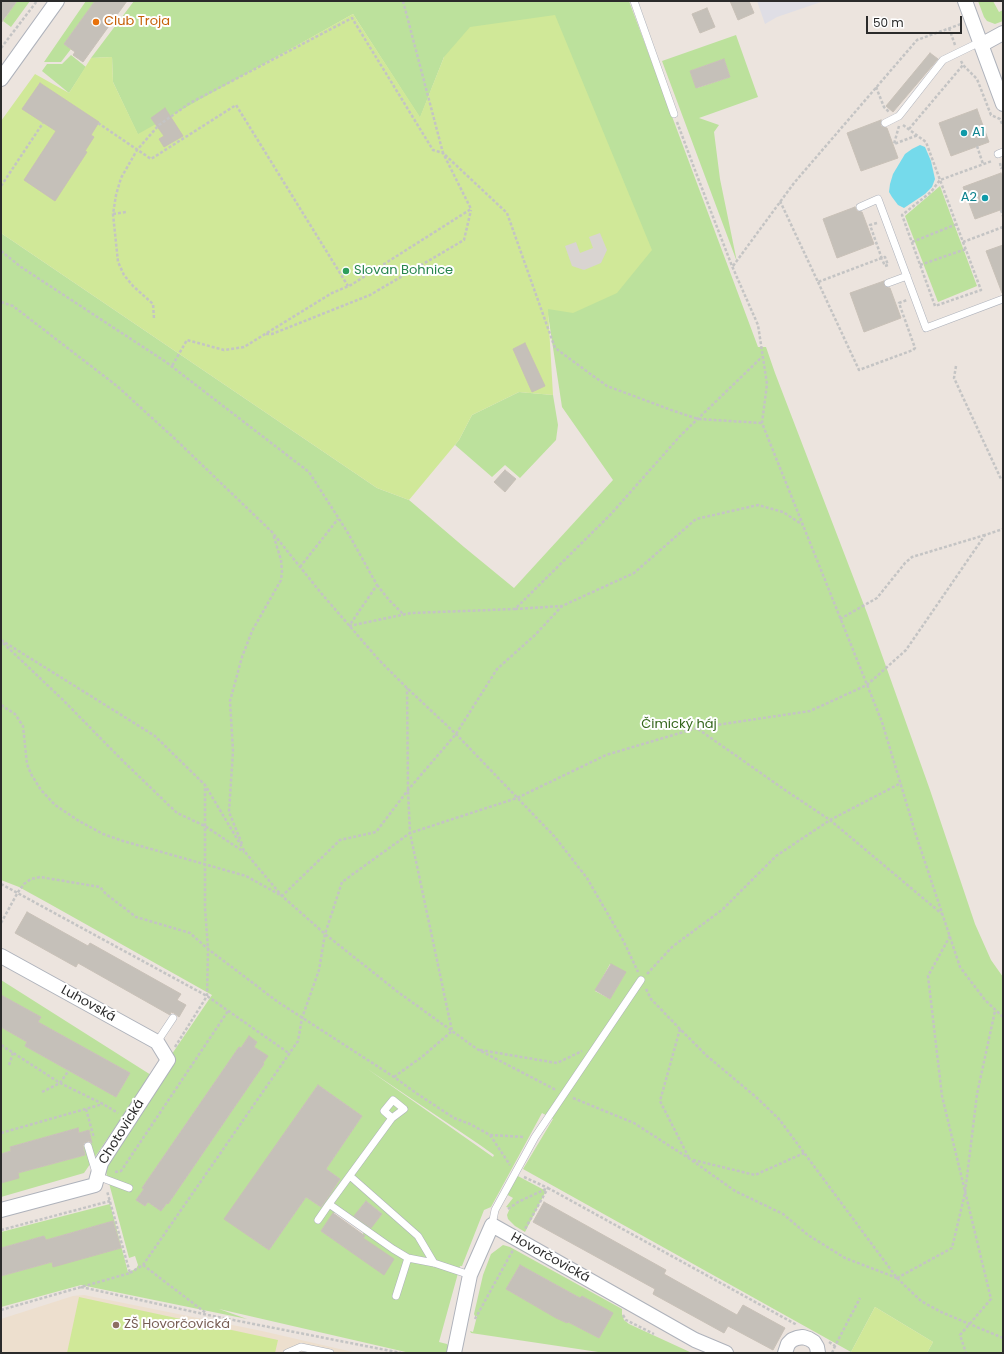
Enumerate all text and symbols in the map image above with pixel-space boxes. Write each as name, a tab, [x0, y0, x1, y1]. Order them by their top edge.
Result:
scale bar	[868, 8, 964, 34]
place label: Club Troja	[104, 14, 170, 30]
text: 50 m	[873, 14, 904, 31]
marker: Club Troja	[91, 17, 101, 27]
place label: A1	[972, 125, 985, 141]
marker: A1	[959, 128, 969, 138]
place label: A2	[961, 190, 977, 206]
marker: A2	[980, 193, 990, 203]
place label: Slovan Bohnice	[354, 263, 453, 279]
marker: Slovan Bohnice	[341, 266, 351, 276]
park label: Čimický háj	[641, 717, 717, 733]
street label: Luhovská	[58, 983, 118, 1025]
street label: Chotovická	[96, 1097, 148, 1167]
street label: Hovorčovická	[508, 1230, 592, 1286]
place label: ZŠ Hovorčovická	[124, 1317, 230, 1333]
marker: ZŠ Hovorčovická	[111, 1320, 121, 1330]

